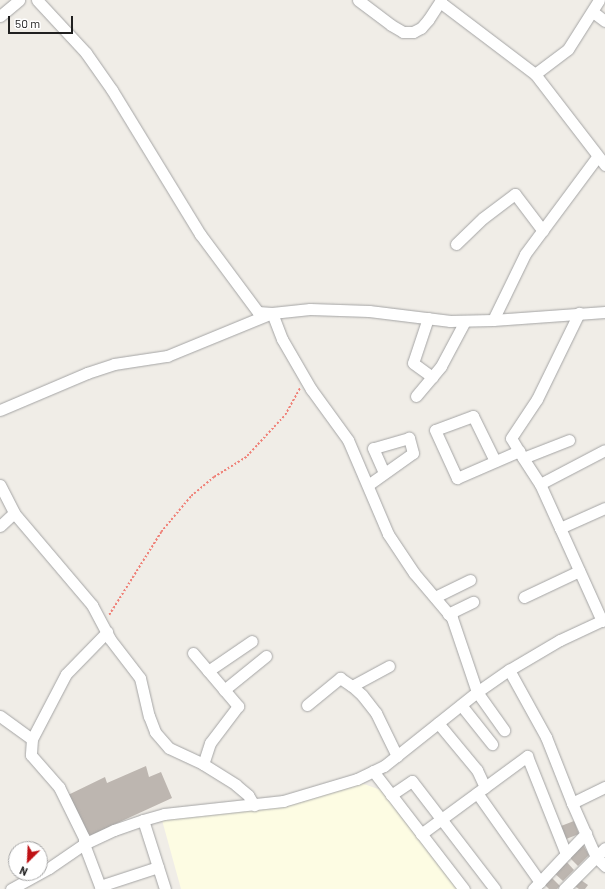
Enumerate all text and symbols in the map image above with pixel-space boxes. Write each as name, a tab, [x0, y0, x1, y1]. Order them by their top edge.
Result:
scale bar	[10, 8, 75, 34]
text: 50 m	[15, 16, 40, 30]
north arrow	[8, 841, 48, 881]
text: N	[17, 864, 29, 879]

